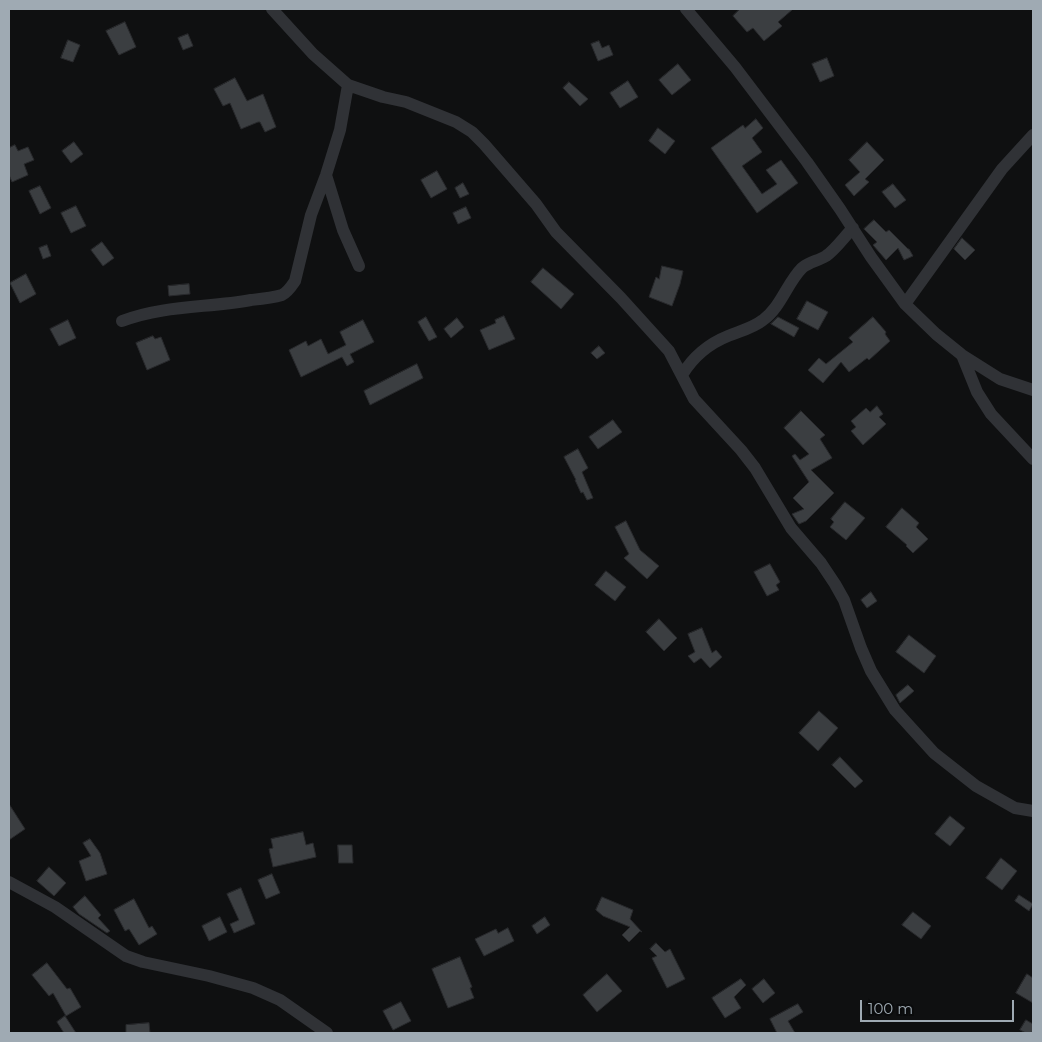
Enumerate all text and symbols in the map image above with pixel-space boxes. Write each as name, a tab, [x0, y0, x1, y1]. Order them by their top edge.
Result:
scale bar	[862, 990, 1016, 1022]
text: 100 m	[868, 999, 913, 1018]

